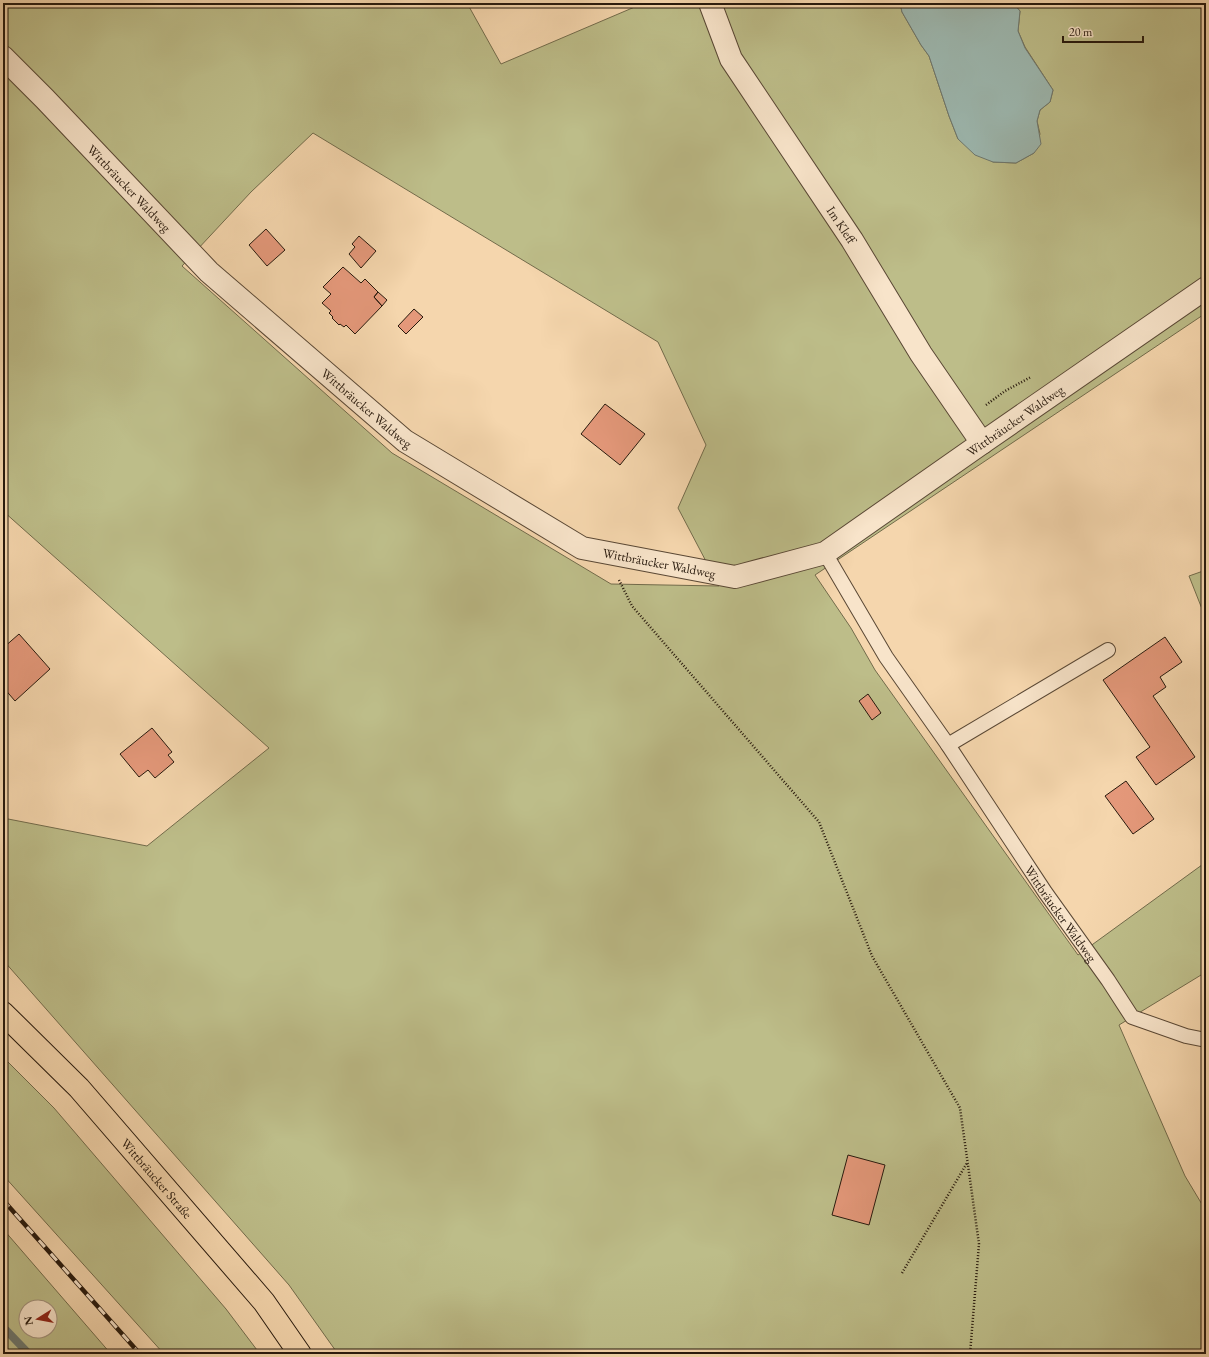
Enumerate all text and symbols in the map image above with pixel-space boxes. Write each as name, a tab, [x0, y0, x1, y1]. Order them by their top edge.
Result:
scale bar	[1063, 18, 1143, 44]
text: 20 m	[1069, 24, 1093, 40]
street label: Wittbräucker Waldweg	[84, 141, 175, 236]
street label: Im Kleff	[823, 203, 861, 248]
street label: Wittbräucker Waldweg	[318, 364, 415, 452]
street label: Wittbräucker Waldweg	[963, 380, 1067, 460]
street label: Wittbräucker Waldweg	[601, 544, 717, 582]
street label: Wittbräucker Waldweg	[1021, 862, 1101, 965]
street label: Wittbräucker Straße	[118, 1134, 196, 1222]
north arrow	[18, 1299, 58, 1339]
text: N	[20, 1315, 36, 1327]

